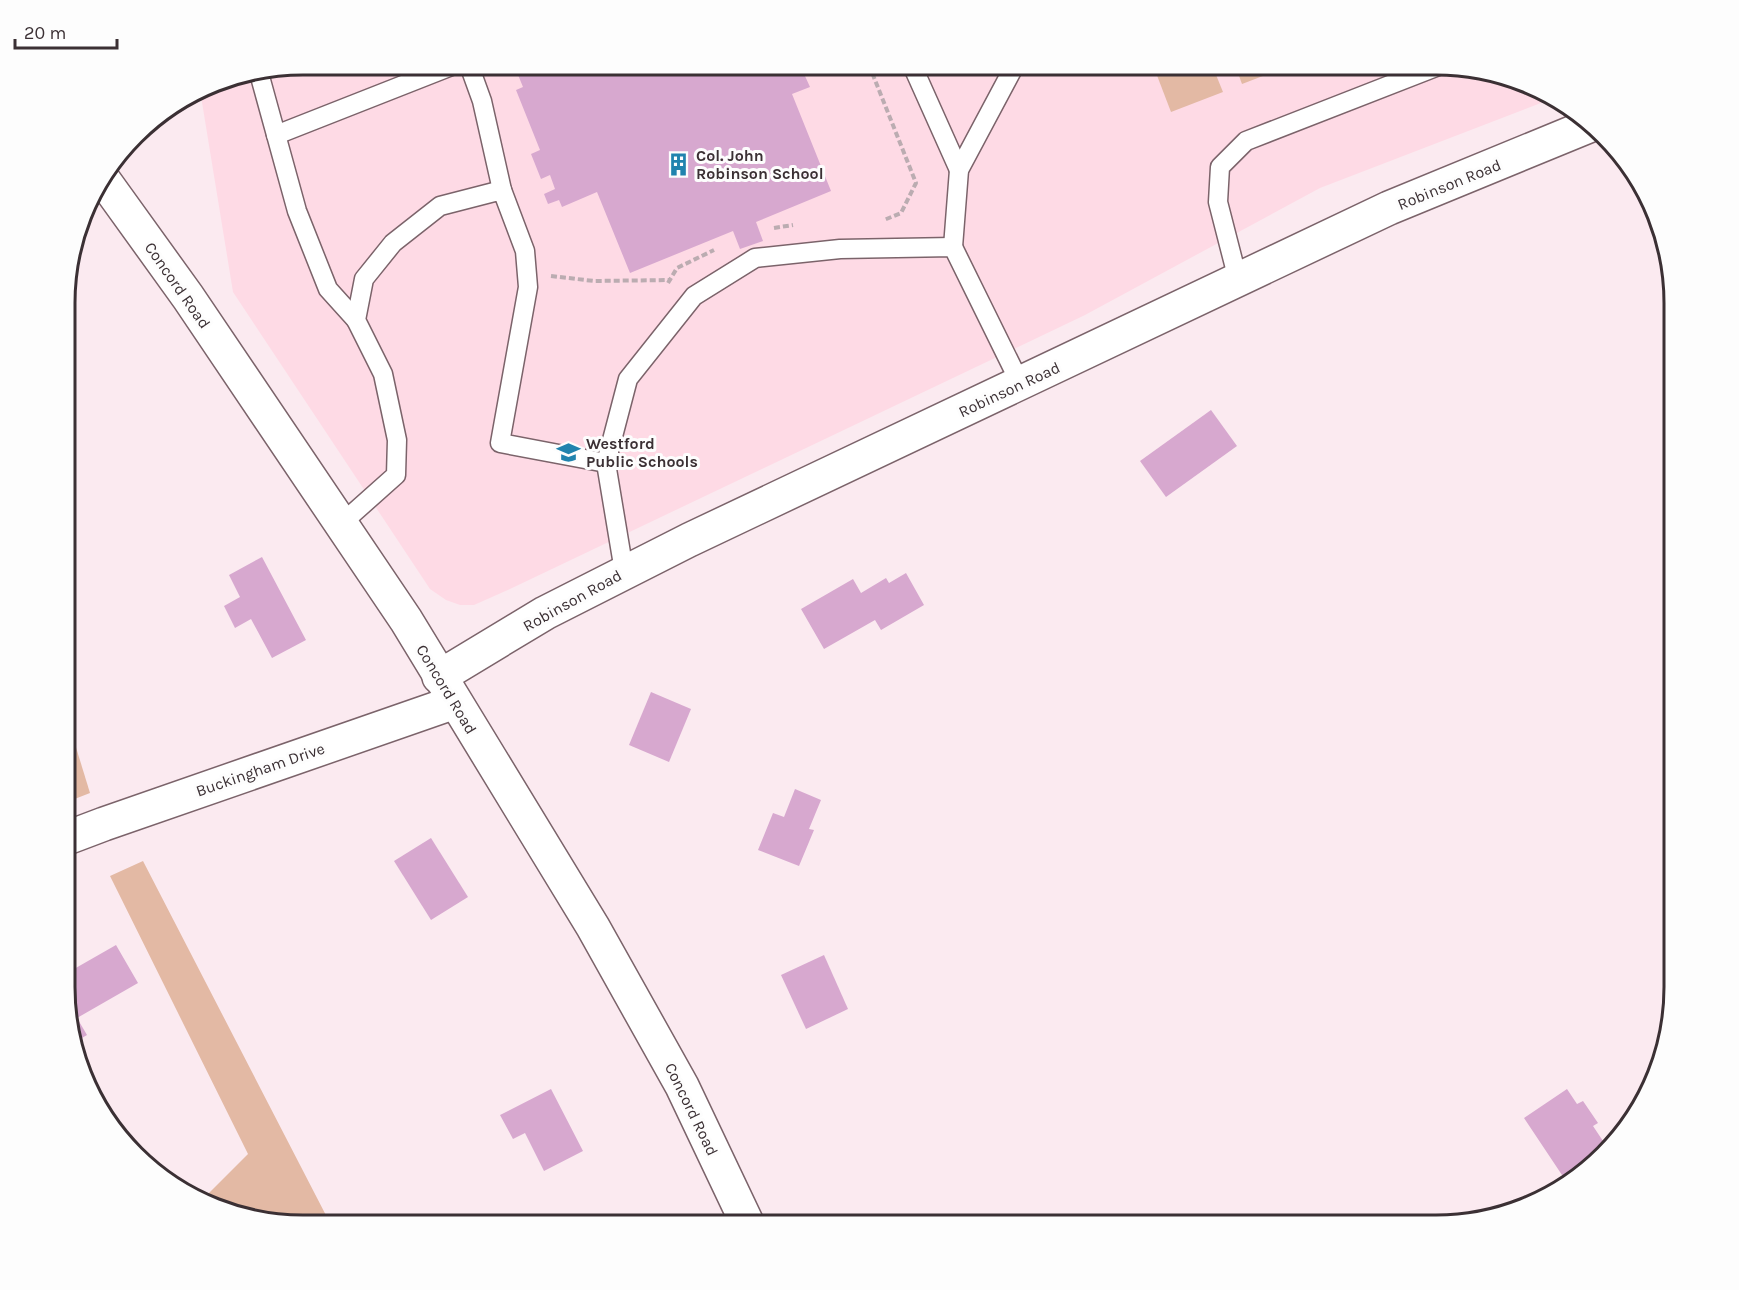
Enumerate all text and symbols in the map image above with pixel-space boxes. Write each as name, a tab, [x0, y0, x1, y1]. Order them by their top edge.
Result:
scale bar	[15, 12, 117, 50]
text: 20 m	[24, 22, 66, 44]
place label: Col. John Robinson School	[696, 146, 824, 183]
building icon: Col. John Robinson School	[665, 151, 691, 177]
street label: Robinson Road	[1395, 155, 1504, 214]
street label: Concord Road	[141, 238, 214, 332]
street label: Robinson Road	[955, 358, 1063, 421]
place label: Westford Public Schools	[586, 434, 698, 471]
school or university icon: Westford Public Schools	[555, 439, 581, 465]
street label: Robinson Road	[520, 565, 625, 635]
street label: Concord Road	[412, 641, 481, 737]
street label: Buckingham Drive	[193, 739, 327, 800]
street label: Concord Road	[661, 1060, 722, 1159]

